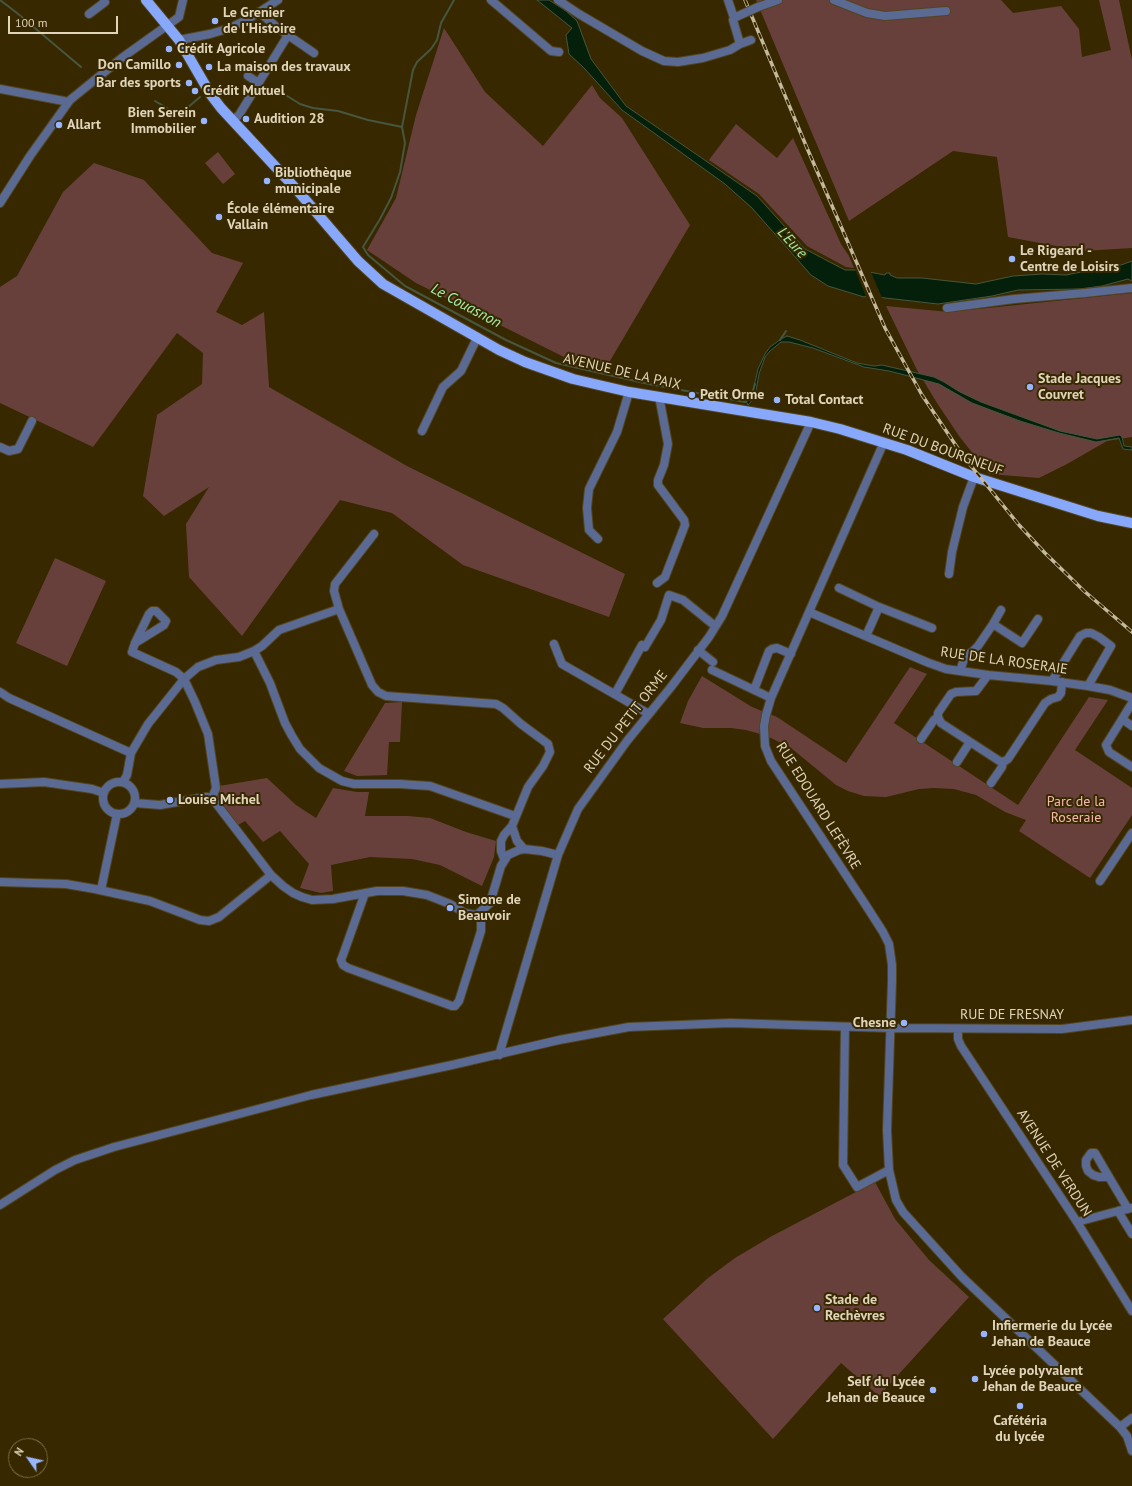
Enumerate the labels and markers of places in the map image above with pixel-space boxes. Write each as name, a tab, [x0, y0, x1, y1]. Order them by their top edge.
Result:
place label: Le Grenier de l'Histoire	[223, 5, 296, 38]
marker: Le Grenier de l'Histoire	[210, 16, 220, 26]
place label: Crédit Agricole	[177, 41, 265, 57]
marker: Crédit Agricole	[164, 44, 174, 54]
place label: Don Camillo	[98, 57, 171, 73]
place label: La maison des travaux	[217, 59, 351, 75]
marker: Don Camillo	[174, 60, 184, 70]
marker: La maison des travaux	[204, 62, 214, 72]
place label: Bar des sports	[96, 75, 181, 91]
marker: Bar des sports	[184, 78, 194, 88]
place label: Crédit Mutuel	[203, 83, 285, 99]
marker: Crédit Mutuel	[190, 86, 200, 96]
place label: Bien Serein Immobilier	[128, 105, 196, 138]
place label: Audition 28	[254, 111, 325, 127]
marker: Audition 28	[241, 114, 251, 124]
marker: Bien Serein Immobilier	[199, 116, 209, 126]
place label: Allart	[67, 117, 101, 133]
marker: Allart	[54, 120, 64, 130]
place label: Bibliothèque municipale	[275, 165, 352, 198]
marker: Bibliothèque municipale	[262, 176, 272, 186]
place label: École élémentaire Vallain	[227, 201, 334, 234]
marker: École élémentaire Vallain	[214, 212, 224, 222]
place label: Le Rigeard - Centre de Loisirs	[1020, 243, 1119, 276]
marker: Le Rigeard - Centre de Loisirs	[1007, 254, 1017, 264]
place label: Stade Jacques Couvret	[1038, 371, 1121, 404]
marker: Stade Jacques Couvret	[1025, 382, 1035, 392]
place label: Petit Orme	[700, 387, 764, 403]
marker: Petit Orme	[687, 390, 697, 400]
place label: Total Contact	[785, 392, 863, 408]
marker: Total Contact	[772, 395, 782, 405]
place label: Louise Michel	[178, 792, 260, 808]
marker: Louise Michel	[165, 795, 175, 805]
place label: Simone de Beauvoir	[458, 892, 521, 924]
marker: Simone de Beauvoir	[445, 903, 455, 913]
place label: Chesne	[853, 1015, 896, 1031]
marker: Chesne	[899, 1018, 909, 1028]
place label: Stade de Rechèvres	[825, 1292, 885, 1324]
marker: Stade de Rechèvres	[812, 1303, 822, 1313]
place label: Infiermerie du Lycée Jehan de Beauce	[992, 1318, 1112, 1350]
marker: Infiermerie du Lycée Jehan de Beauce	[979, 1329, 989, 1339]
place label: Lycée polyvalent Jehan de Beauce	[983, 1363, 1083, 1396]
place label: Self du Lycée Jehan de Beauce	[826, 1374, 925, 1406]
marker: Lycée polyvalent Jehan de Beauce	[970, 1374, 980, 1384]
marker: Self du Lycée Jehan de Beauce	[928, 1385, 938, 1395]
marker: Cafétéria du lycée	[1015, 1401, 1025, 1411]
place label: Cafétéria du lycée	[993, 1413, 1047, 1446]

